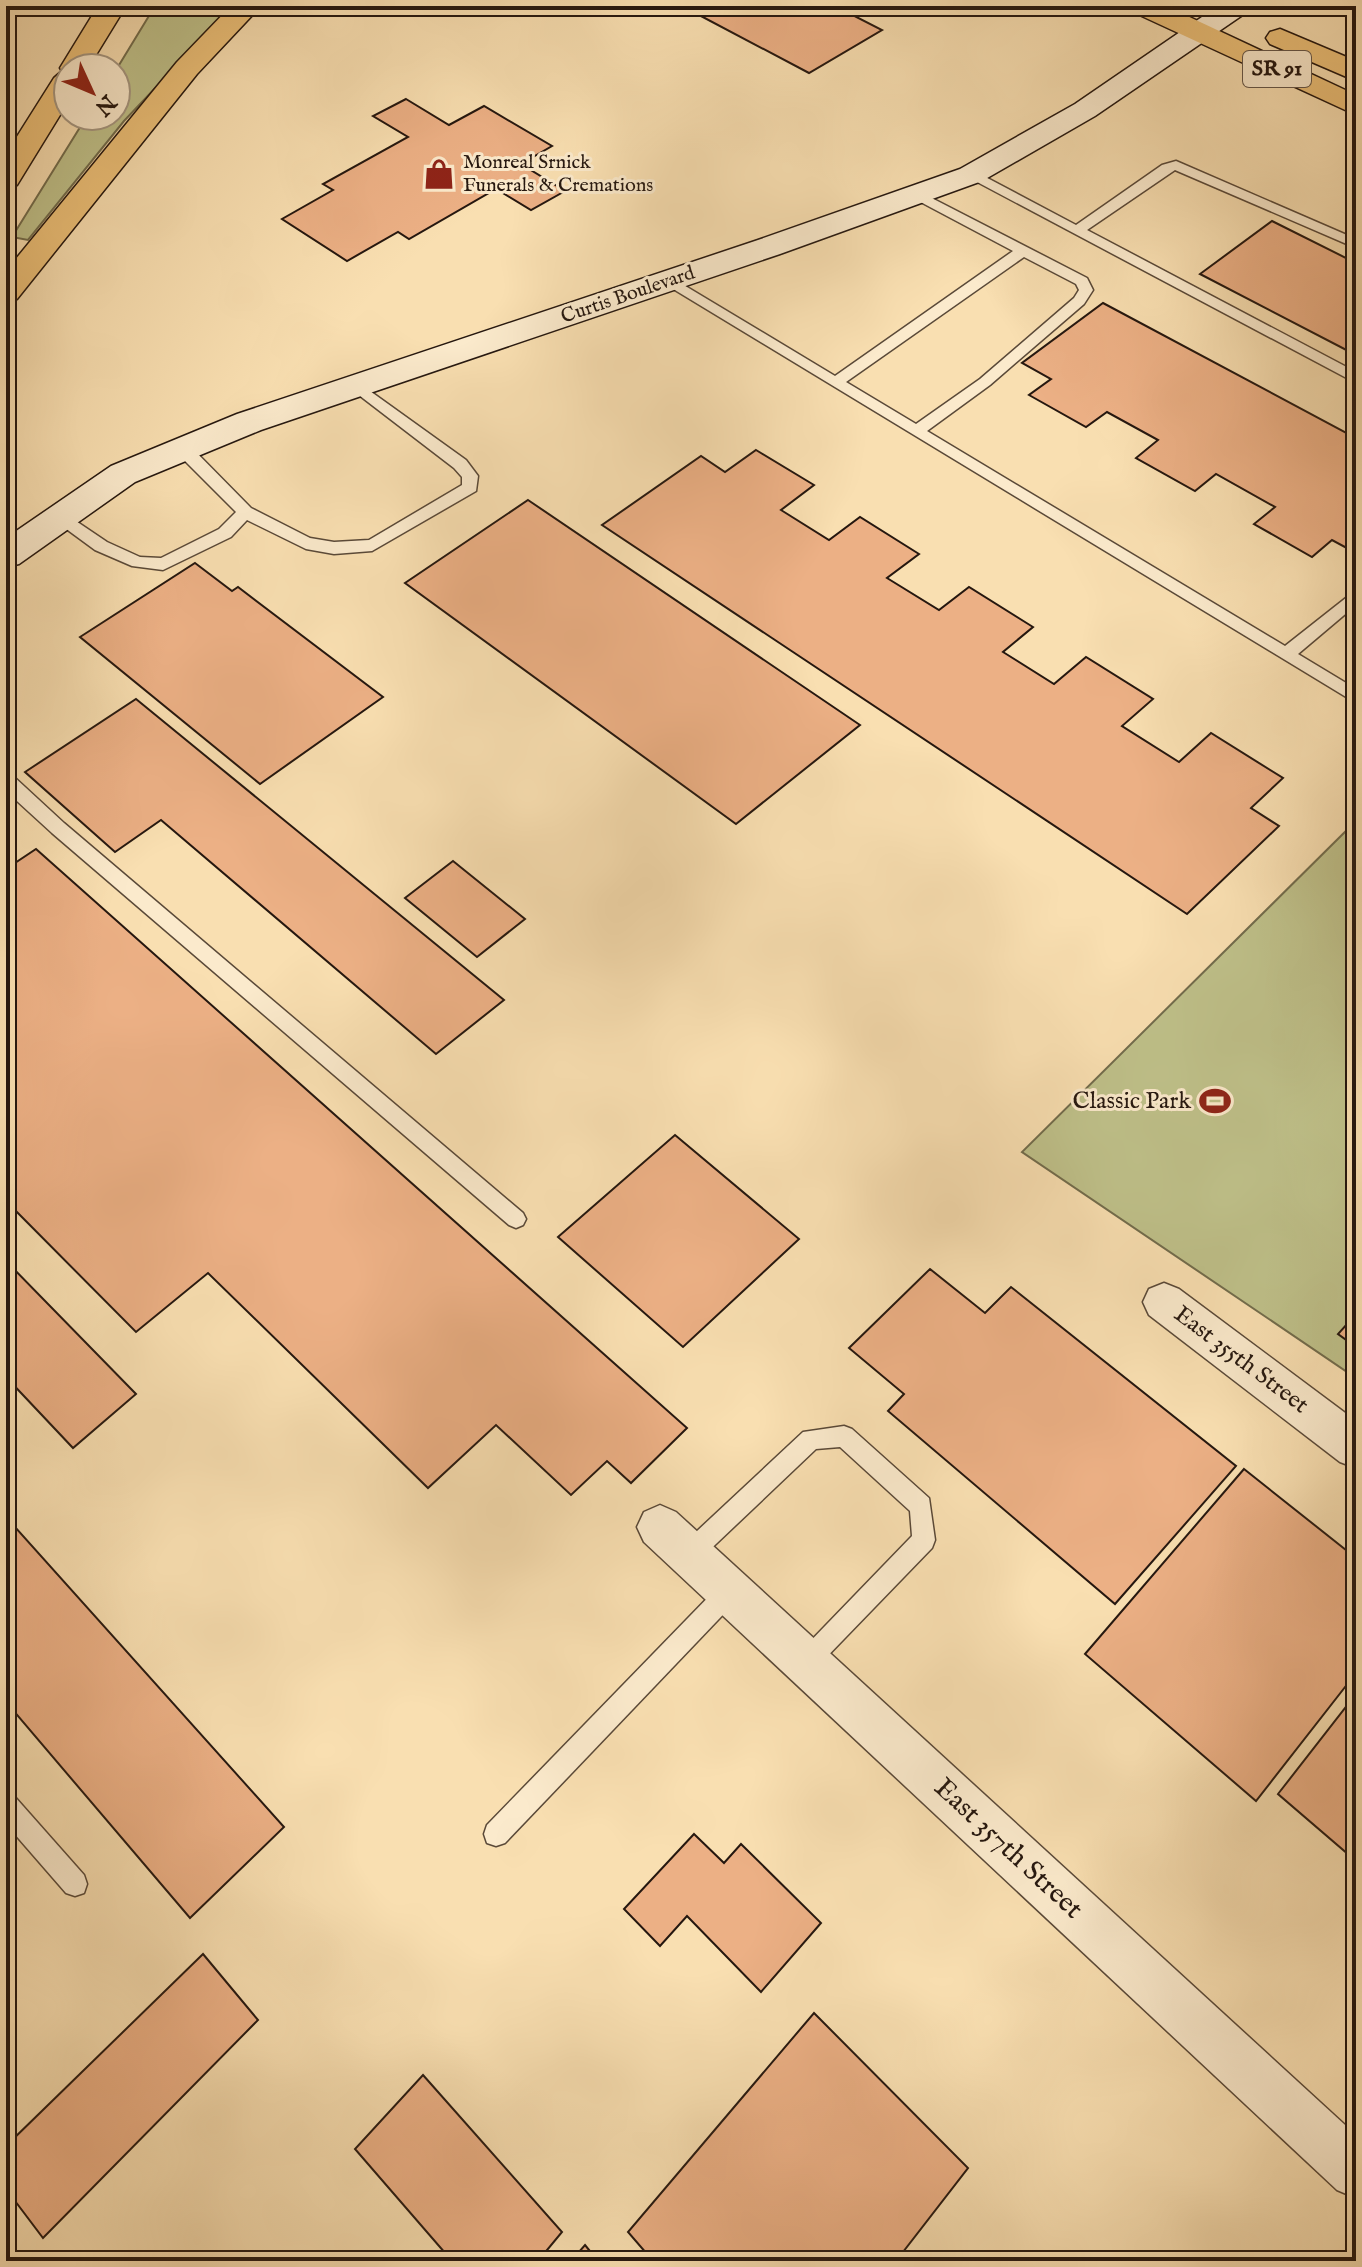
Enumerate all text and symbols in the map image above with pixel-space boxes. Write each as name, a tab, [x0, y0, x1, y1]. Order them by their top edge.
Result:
road number: SR 91	[1243, 51, 1311, 87]
north arrow	[52, 52, 132, 132]
text: N	[88, 87, 122, 121]
place label: Monreal Srnick Funerals & Cremations	[463, 150, 653, 198]
shop icon: Monreal Srnick Funerals & Cremations	[422, 157, 456, 191]
street label: Curtis Boulevard	[558, 260, 699, 330]
sports icon: Classic Park	[1198, 1084, 1232, 1118]
place label: Classic Park	[1073, 1086, 1191, 1117]
street label: East 355th Street	[1167, 1299, 1315, 1421]
street label: East 357th Street	[926, 1771, 1090, 1927]

